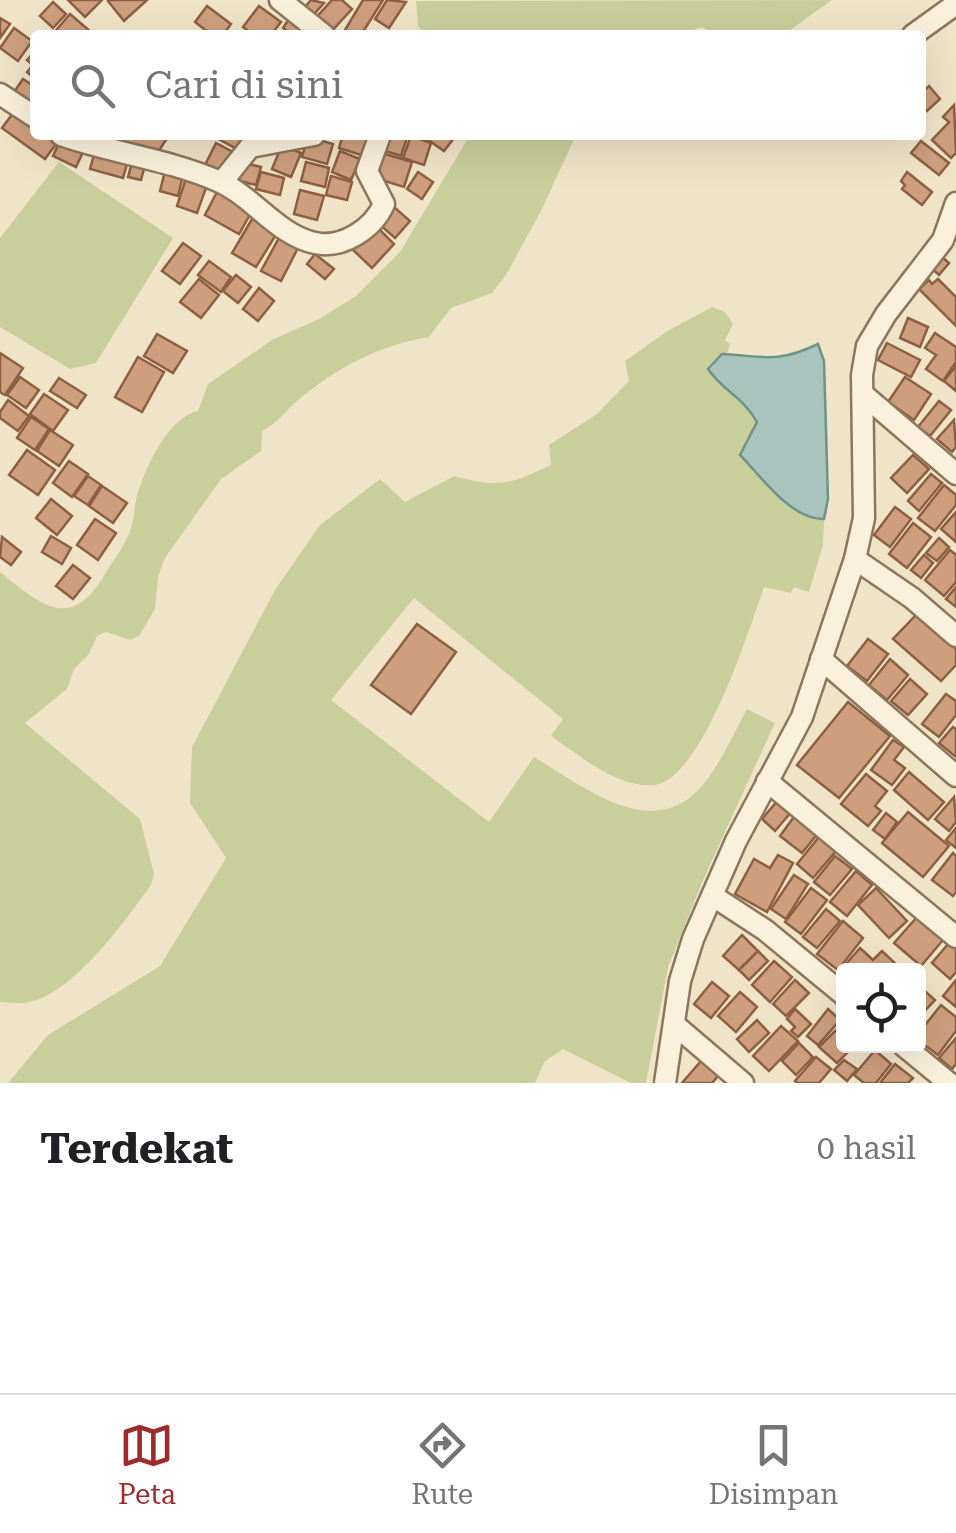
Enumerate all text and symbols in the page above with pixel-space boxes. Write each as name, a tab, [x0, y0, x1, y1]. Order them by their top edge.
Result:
search box	[30, 30, 926, 140]
icon: search	[65, 58, 120, 113]
text: Cari di sini	[145, 63, 343, 107]
map controls	[836, 963, 926, 1053]
button: locate	[836, 963, 926, 1053]
text: Terdekat	[40, 1124, 233, 1173]
text: 0 hasil	[817, 1129, 916, 1167]
tab: Peta	[118, 1418, 176, 1511]
tab: Rute	[411, 1418, 473, 1511]
tab: Disimpan	[709, 1418, 838, 1511]

